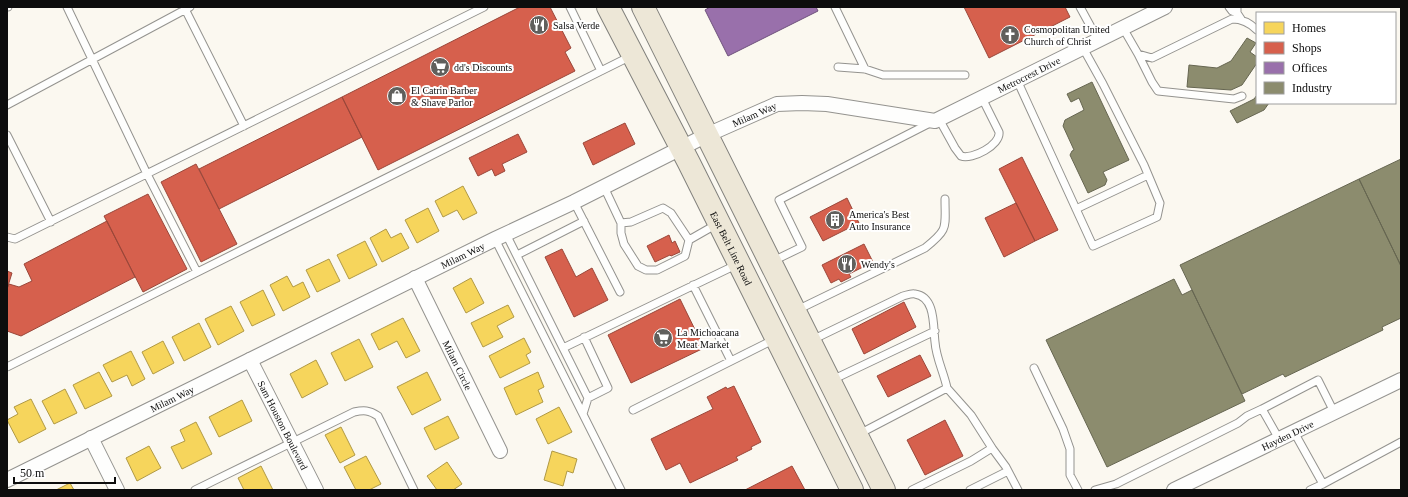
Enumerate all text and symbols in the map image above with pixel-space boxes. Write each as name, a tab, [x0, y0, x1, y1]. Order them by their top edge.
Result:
legend	[1256, 12, 1396, 104]
restaurant icon: Salsa Verde	[528, 14, 550, 36]
place label: Salsa Verde	[553, 20, 600, 31]
text: Homes	[1292, 21, 1326, 35]
church icon: Cosmopolitan United Church of Christ	[999, 24, 1021, 46]
place label: Cosmopolitan United Church of Christ	[1024, 24, 1110, 47]
text: Shops	[1292, 41, 1322, 55]
street label: Metrocrest Drive	[996, 55, 1063, 95]
supermarket icon: dd's Discounts	[429, 56, 451, 78]
text: Offices	[1292, 61, 1327, 75]
place label: dd's Discounts	[454, 62, 512, 73]
text: Industry	[1292, 81, 1332, 95]
shop icon: El Catrin Barber & Shave Parlor	[386, 85, 408, 107]
place label: El Catrin Barber & Shave Parlor	[411, 85, 478, 108]
street label: Milam Way	[731, 100, 778, 129]
building icon: America's Best Auto Insurance	[824, 209, 846, 231]
place label: America's Best Auto Insurance	[849, 209, 911, 232]
street label: East Belt Line Road	[708, 210, 754, 287]
street label: Milam Way	[439, 240, 486, 271]
restaurant icon: Wendy's	[836, 253, 858, 275]
place label: Wendy's	[861, 259, 895, 270]
supermarket icon: La Michoacana Meat Market	[652, 327, 674, 349]
place label: La Michoacana Meat Market	[677, 327, 739, 350]
street label: Milam Circle	[441, 339, 474, 392]
street label: Sam Houston Boulevard	[255, 379, 310, 472]
street label: Milam Way	[149, 384, 196, 414]
street label: Hayden Drive	[1260, 418, 1316, 453]
scale bar	[14, 459, 115, 485]
text: 50 m	[20, 466, 45, 480]

